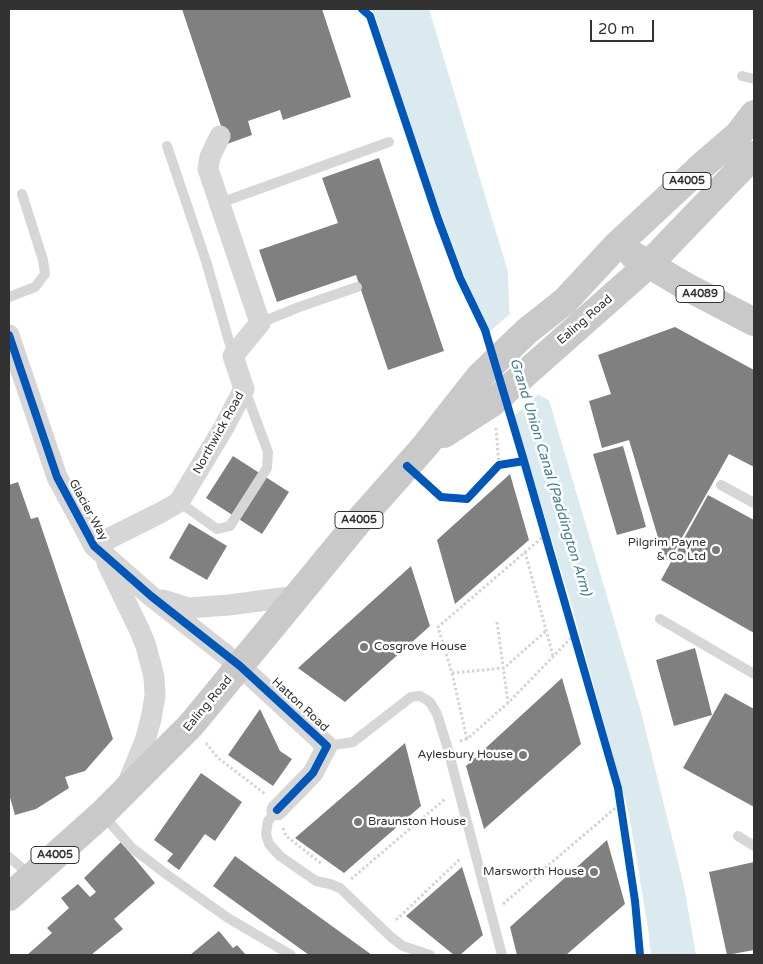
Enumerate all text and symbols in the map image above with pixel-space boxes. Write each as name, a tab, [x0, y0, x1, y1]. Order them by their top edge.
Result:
scale bar	[593, 10, 657, 42]
text: 20 m	[598, 20, 635, 38]
road number: A4005	[663, 172, 711, 190]
road number: A4089	[676, 286, 724, 302]
street label: Ealing Road	[554, 292, 616, 348]
water label: Grand Union Canal (Paddington Arm)	[506, 356, 594, 598]
street label: Northwick Road	[190, 389, 248, 477]
street label: Glacier Way	[65, 477, 111, 543]
road number: A4005	[335, 512, 383, 528]
place label: Pilgrim Payne & Co Ltd	[628, 536, 706, 564]
marker: Pilgrim Payne & Co Ltd	[710, 544, 722, 556]
place label: Cosgrove House	[374, 640, 467, 654]
marker: Cosgrove House	[358, 641, 370, 653]
street label: Ealing Road	[180, 673, 236, 735]
street label: Hatton Road	[269, 675, 331, 735]
place label: Aylesbury House	[417, 748, 513, 762]
marker: Aylesbury House	[517, 749, 529, 761]
place label: Braunston House	[368, 815, 466, 829]
marker: Braunston House	[352, 816, 364, 828]
road number: A4005	[31, 846, 79, 864]
place label: Marsworth House	[483, 865, 584, 879]
marker: Marsworth House	[588, 866, 600, 878]

